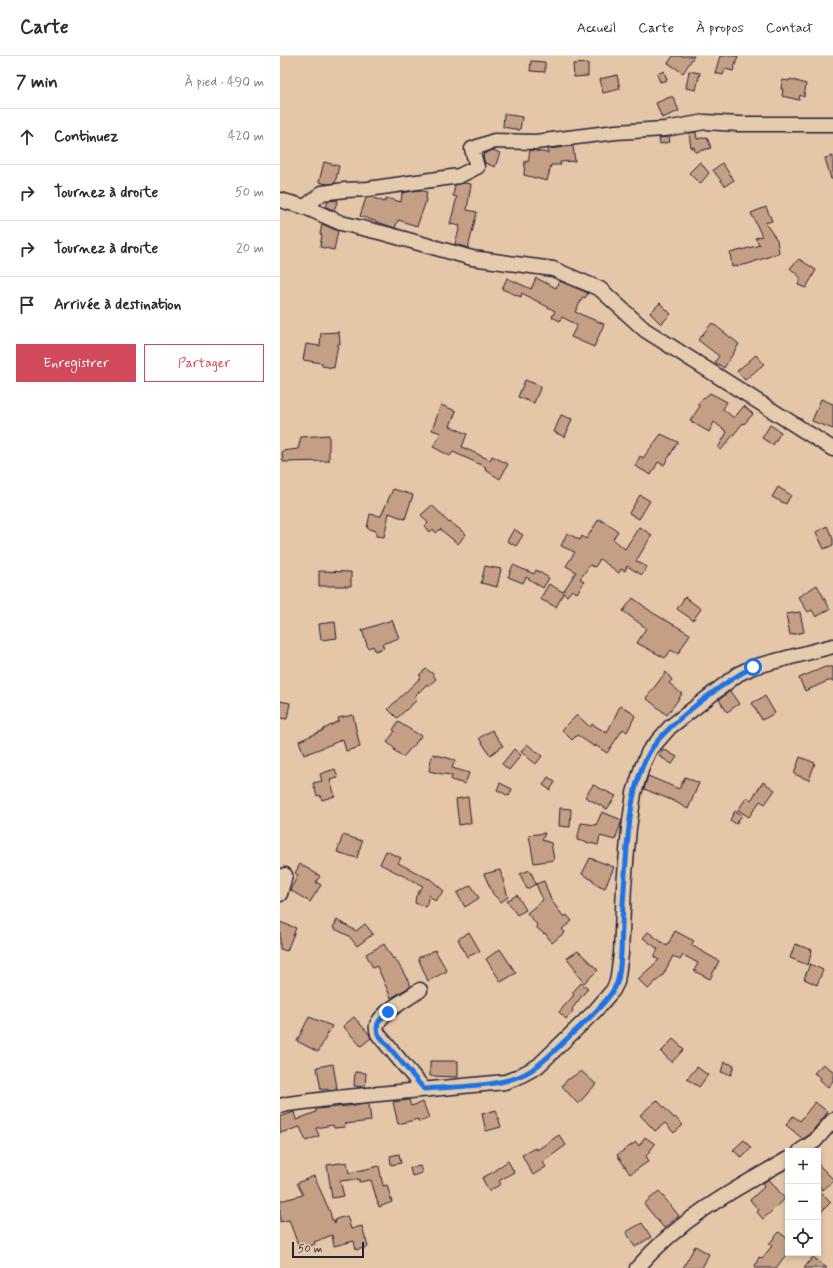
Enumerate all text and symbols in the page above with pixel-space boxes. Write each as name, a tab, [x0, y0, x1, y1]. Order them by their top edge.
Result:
text: Carte	[20, 15, 69, 40]
text: Accueil	[577, 19, 616, 37]
text: Carte	[638, 19, 674, 37]
text: À propos	[696, 19, 744, 37]
text: Contact	[766, 19, 813, 37]
text: 7 min	[16, 71, 58, 93]
text: À pied · 490 m	[184, 74, 264, 91]
icon: ahead	[16, 126, 38, 148]
text: Continuez	[54, 127, 118, 147]
text: 420 m	[228, 128, 264, 145]
icon: right	[16, 182, 38, 204]
text: Tournez à droite	[54, 183, 158, 203]
text: 50 m	[235, 184, 264, 201]
icon: right	[16, 238, 38, 260]
text: Tournez à droite	[54, 239, 158, 259]
text: 20 m	[236, 240, 264, 257]
icon: arrive	[16, 294, 38, 316]
text: Arrivée à destination	[54, 295, 181, 315]
button: Enregistrer	[16, 344, 136, 382]
button: Partager	[144, 344, 264, 382]
route start	[744, 658, 762, 676]
route end	[379, 1003, 397, 1021]
map controls	[785, 1148, 821, 1256]
button: +	[785, 1148, 821, 1184]
button: −	[785, 1184, 821, 1220]
button: locate	[785, 1220, 821, 1256]
scale bar	[292, 1240, 364, 1259]
text: 50 m	[298, 1242, 323, 1256]

